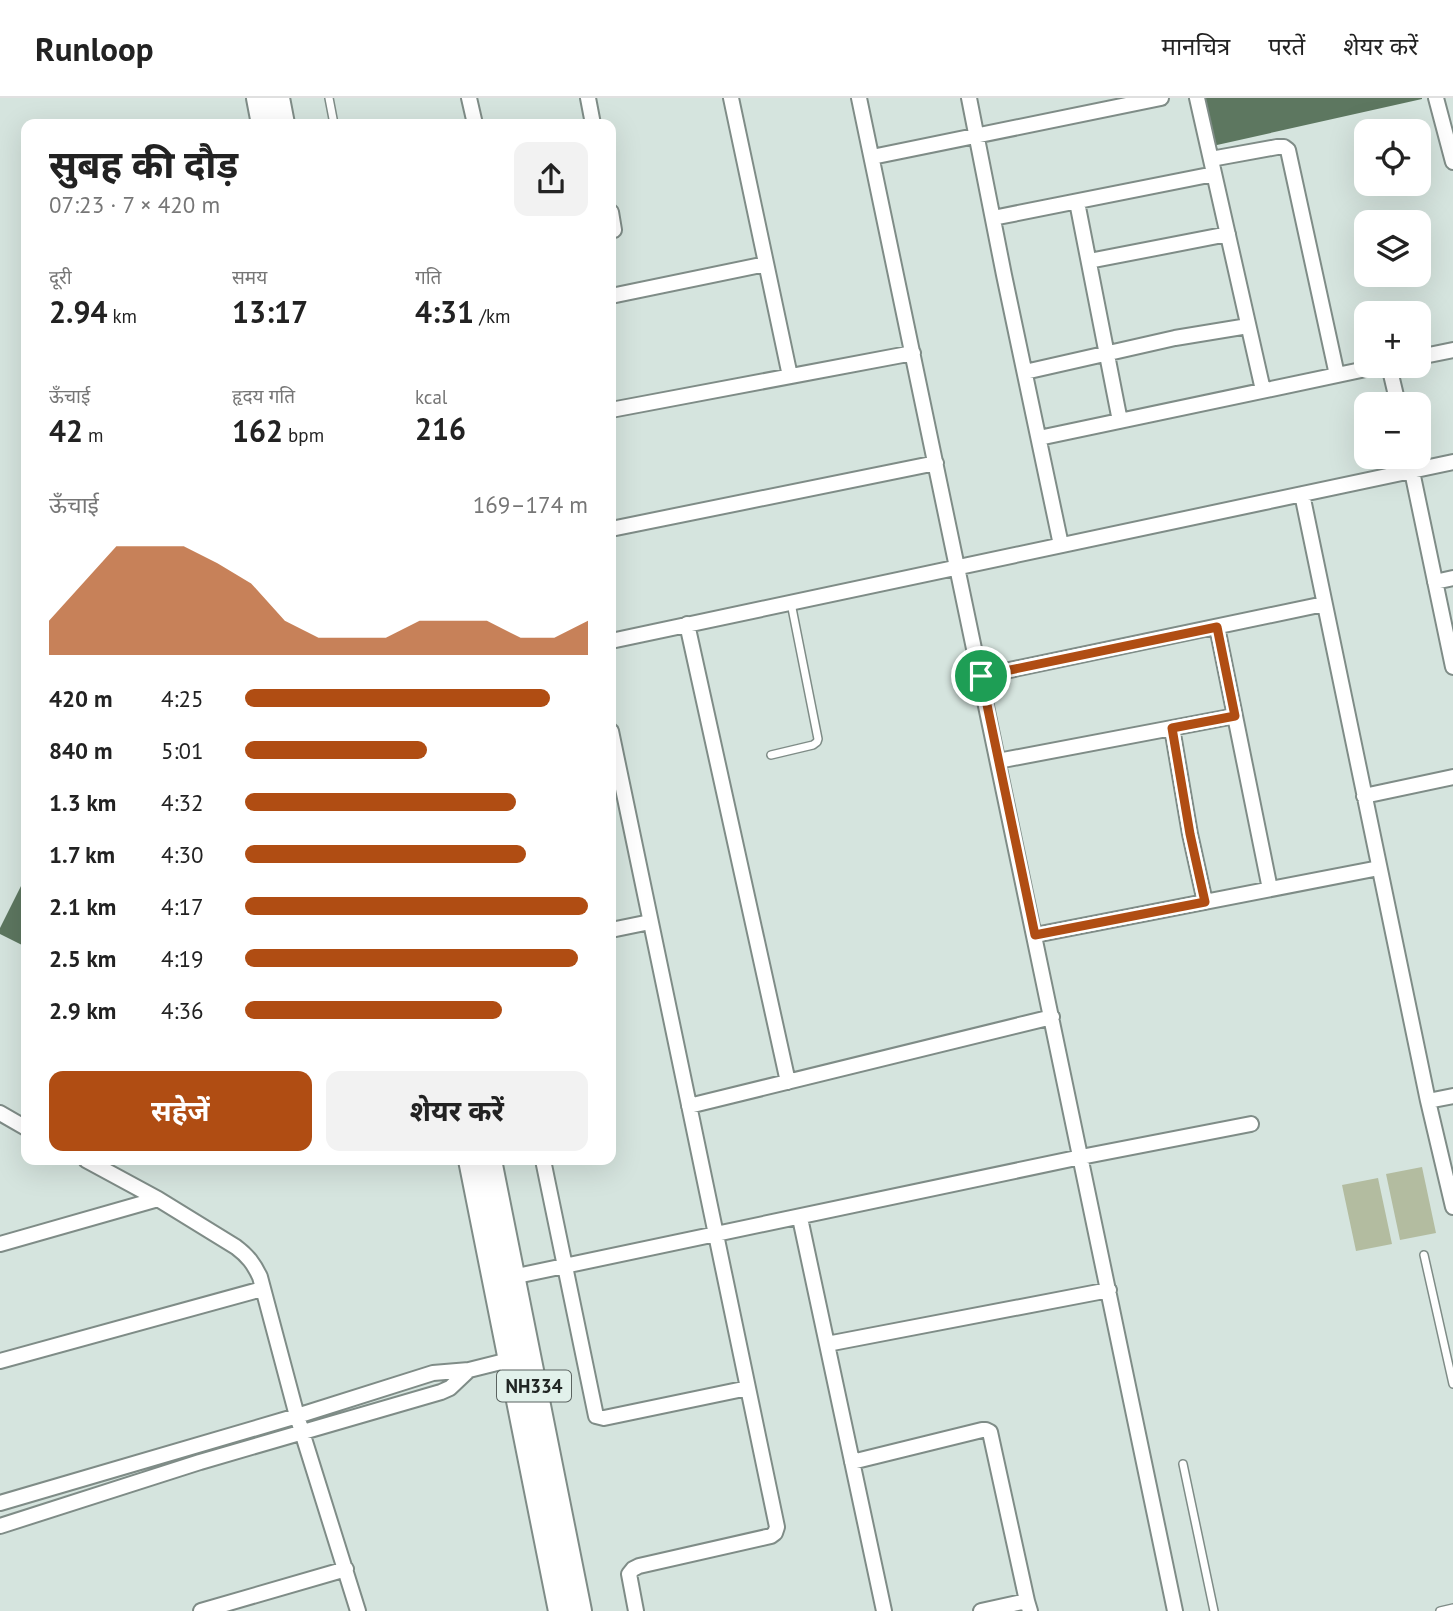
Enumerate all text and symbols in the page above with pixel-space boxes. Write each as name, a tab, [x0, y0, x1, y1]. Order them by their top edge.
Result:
text: Runloop	[35, 27, 154, 70]
text: मानचित्र	[1162, 31, 1230, 62]
text: परतें	[1268, 31, 1305, 62]
text: शेयर करें	[1343, 31, 1418, 62]
map controls	[1354, 119, 1431, 469]
button: locate	[1354, 119, 1431, 196]
text: सुबह की दौड़	[49, 139, 238, 188]
button: share	[514, 142, 588, 216]
text: 07:23 · 7 × 420 m	[49, 190, 220, 219]
button: layers	[1354, 210, 1431, 287]
text: दूरी	[49, 265, 72, 289]
text: समय	[232, 265, 267, 289]
text: गति	[415, 265, 441, 289]
text: 2.94	[49, 292, 107, 331]
text: 13:17	[232, 292, 308, 331]
text: 4:31	[415, 292, 474, 331]
button: +	[1354, 301, 1431, 378]
text: km	[107, 304, 137, 328]
text: /km	[474, 304, 510, 328]
text: ऊँचाई	[49, 384, 90, 408]
text: हृदय गति	[232, 384, 295, 408]
text: kcal	[415, 385, 447, 409]
button: −	[1354, 392, 1431, 469]
text: 216	[415, 409, 466, 448]
text: 42	[49, 411, 83, 450]
text: 162	[232, 411, 283, 450]
text: m	[83, 423, 104, 447]
text: bpm	[283, 423, 324, 447]
text: ऊँचाई	[49, 490, 99, 519]
text: 169–174 m	[473, 490, 588, 519]
pin	[951, 646, 1011, 706]
icon: arrive	[962, 657, 1000, 695]
text: 420 m	[49, 684, 112, 713]
text: 4:25	[161, 684, 204, 713]
text: 840 m	[49, 736, 112, 765]
text: 5:01	[161, 736, 204, 765]
text: 1.3 km	[49, 788, 116, 817]
text: 4:32	[161, 788, 204, 817]
text: 1.7 km	[49, 840, 115, 869]
text: 4:30	[161, 840, 204, 869]
text: 2.1 km	[49, 892, 116, 921]
text: 4:17	[161, 892, 204, 921]
text: 2.5 km	[49, 944, 116, 973]
text: 4:19	[161, 944, 204, 973]
text: 2.9 km	[49, 996, 116, 1025]
text: 4:36	[161, 996, 204, 1025]
button: सहेजें	[49, 1071, 312, 1151]
button: शेयर करें	[326, 1071, 588, 1151]
road number: NH334	[497, 1370, 571, 1402]

